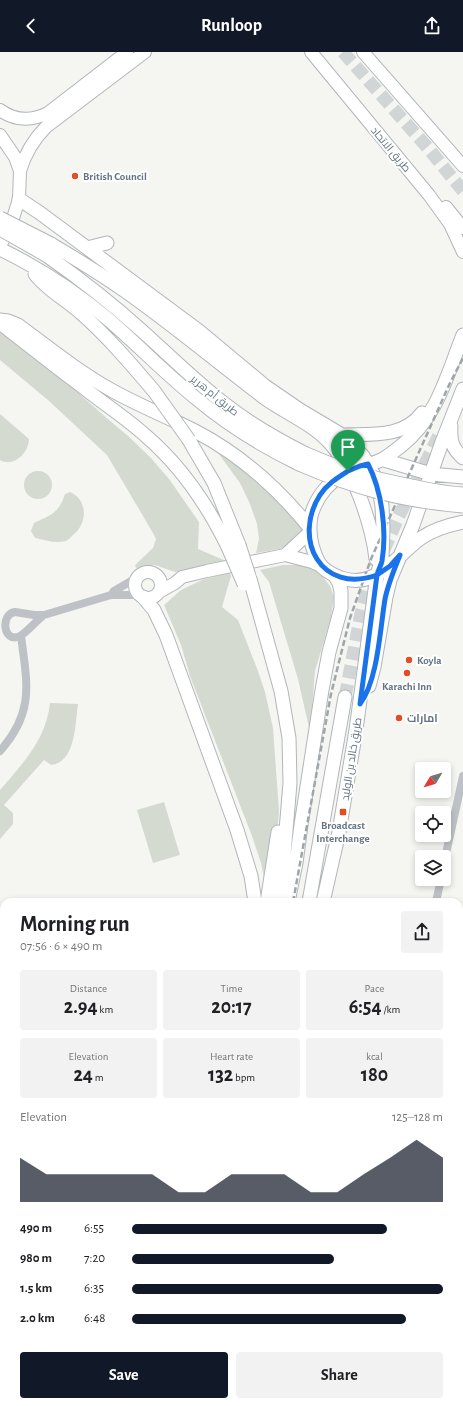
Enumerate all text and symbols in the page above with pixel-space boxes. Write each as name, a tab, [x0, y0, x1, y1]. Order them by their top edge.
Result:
icon: back	[20, 15, 42, 37]
icon: share	[421, 15, 443, 37]
text: Runloop	[201, 17, 262, 35]
street label: طريق الاتحاد	[368, 125, 413, 175]
marker: British Council	[70, 171, 80, 181]
place label: British Council	[83, 171, 147, 182]
street label: طريق أم هرير	[187, 371, 242, 419]
pin	[331, 430, 365, 471]
icon: arrive	[337, 436, 359, 458]
marker: Koyla	[404, 655, 414, 665]
place label: Koyla	[417, 655, 442, 666]
marker: Karachi Inn	[402, 668, 412, 678]
place label: Karachi Inn	[382, 681, 432, 692]
marker: امارات	[394, 713, 404, 723]
place label: امارات	[407, 713, 438, 725]
street label: طريق خالد بن الوليد	[339, 717, 364, 802]
north arrow	[415, 762, 451, 798]
map controls	[415, 762, 451, 886]
button: locate	[415, 806, 451, 842]
marker: Broadcast Interchange	[338, 807, 348, 817]
place label: Broadcast Interchange	[316, 820, 370, 844]
button: layers	[415, 850, 451, 886]
button: share	[401, 911, 443, 953]
text: Morning run	[20, 913, 130, 935]
text: 07:56 · 6 × 490 m	[20, 940, 103, 953]
text: Distance	[70, 983, 107, 994]
text: Time	[221, 983, 242, 994]
text: Pace	[365, 983, 384, 994]
text: 2.94	[64, 997, 98, 1017]
text: 20:17	[211, 997, 252, 1017]
text: 6:54	[349, 997, 382, 1017]
text: km	[98, 1004, 113, 1015]
text: /km	[382, 1004, 400, 1015]
text: Elevation	[69, 1051, 108, 1062]
text: Heart rate	[210, 1051, 253, 1062]
text: kcal	[366, 1051, 383, 1062]
text: 24	[73, 1065, 93, 1085]
text: 132	[208, 1065, 233, 1085]
text: 180	[361, 1065, 388, 1085]
text: m	[93, 1072, 104, 1083]
text: bpm	[233, 1072, 255, 1083]
text: Elevation	[20, 1111, 67, 1124]
text: 125–128 m	[392, 1111, 443, 1124]
text: 490 m	[20, 1222, 52, 1235]
text: 6:55	[84, 1222, 104, 1235]
text: 980 m	[20, 1252, 52, 1265]
text: 7:20	[84, 1252, 105, 1265]
text: 1.5 km	[20, 1282, 52, 1295]
text: 6:35	[84, 1282, 104, 1295]
text: 2.0 km	[20, 1312, 55, 1325]
text: 6:48	[84, 1312, 106, 1325]
button: Save	[20, 1352, 228, 1398]
button: Share	[236, 1352, 443, 1398]

